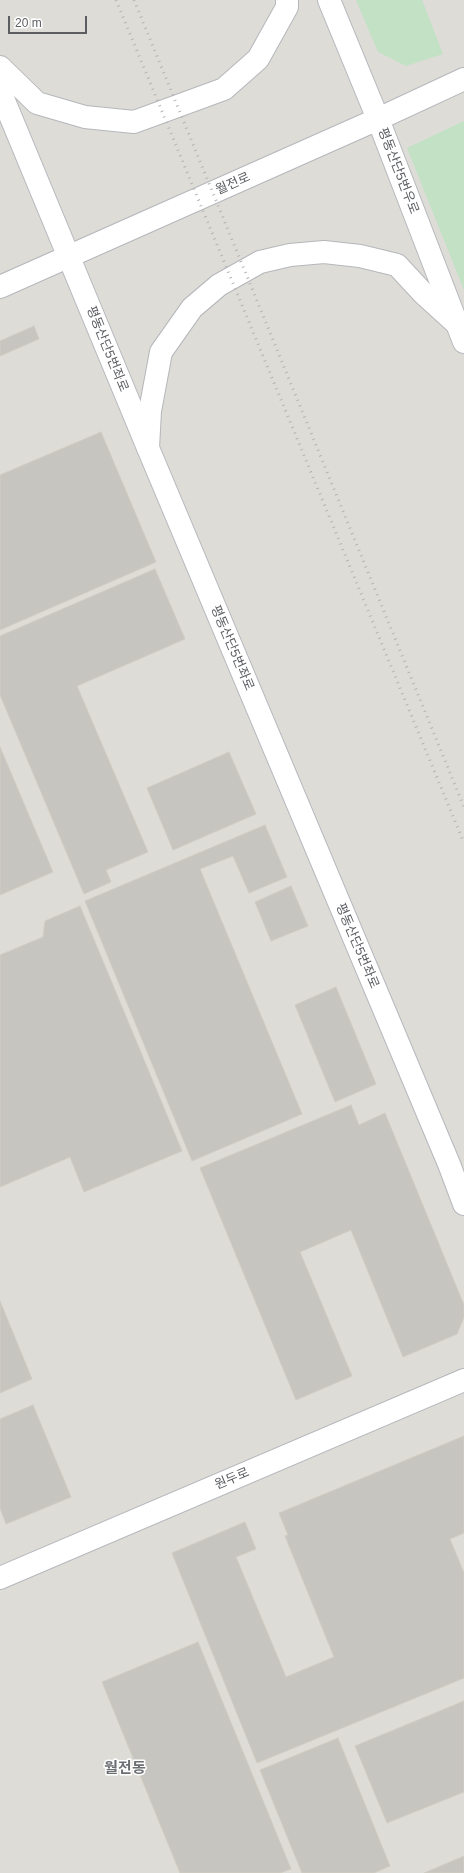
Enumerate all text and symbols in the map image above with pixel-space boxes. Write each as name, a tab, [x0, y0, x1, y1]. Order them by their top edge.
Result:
scale bar	[10, 8, 89, 34]
text: 20 m	[15, 16, 42, 30]
street label: 평동산단5번우로	[374, 126, 422, 216]
street label: 월전로	[213, 170, 253, 198]
street label: 평동산단5번좌로	[83, 304, 131, 394]
street label: 평동산단5번좌로	[207, 603, 257, 693]
street label: 평동산단5번좌로	[332, 901, 382, 991]
street label: 원두로	[212, 1465, 252, 1493]
district label: 월전동	[104, 1760, 146, 1778]

